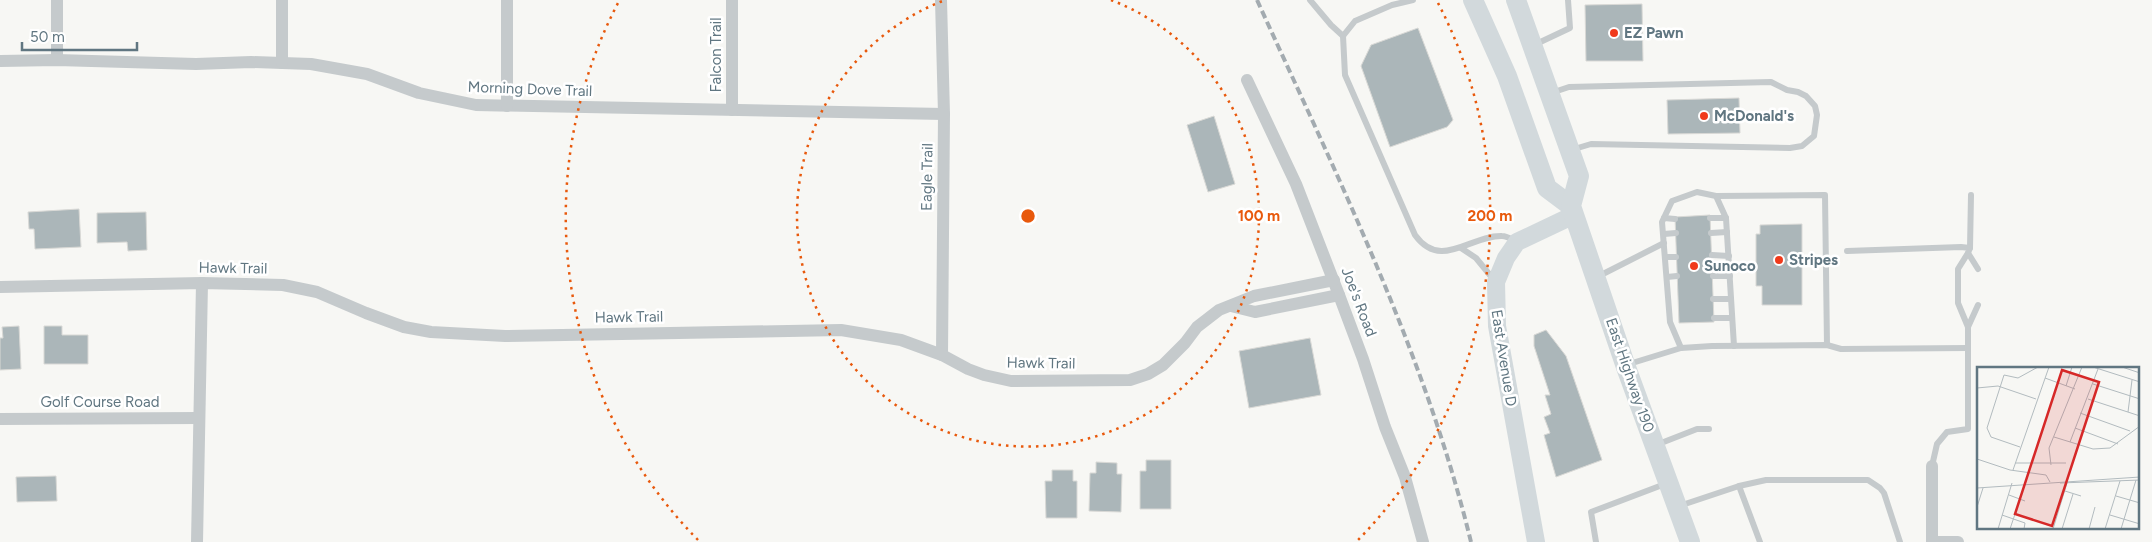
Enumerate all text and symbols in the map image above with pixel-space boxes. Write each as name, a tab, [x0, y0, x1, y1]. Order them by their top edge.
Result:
street label: Falcon Trail	[707, 18, 725, 92]
scale bar	[22, 20, 138, 52]
place label: EZ Pawn	[1624, 24, 1684, 42]
marker: EZ Pawn	[1608, 27, 1620, 39]
text: 50 m	[30, 28, 65, 46]
street label: Morning Dove Trail	[467, 78, 593, 100]
place label: McDonald's	[1714, 107, 1794, 125]
marker: McDonald's	[1698, 110, 1710, 122]
street label: Eagle Trail	[917, 143, 937, 211]
centre of rings	[1019, 207, 1037, 225]
text: 100 m	[1238, 207, 1280, 225]
text: 200 m	[1468, 207, 1512, 225]
place label: Stripes	[1789, 251, 1838, 269]
marker: Stripes	[1773, 254, 1785, 266]
place label: Sunoco	[1704, 257, 1756, 275]
street label: Hawk Trail	[199, 258, 267, 278]
marker: Sunoco	[1688, 260, 1700, 272]
street label: Joe's Road	[1338, 265, 1380, 339]
street label: Hawk Trail	[595, 307, 663, 327]
street label: East Avenue D	[1487, 308, 1521, 408]
street label: East Highway 190	[1602, 315, 1658, 435]
street label: Hawk Trail	[1007, 353, 1075, 373]
inset map	[1977, 367, 2140, 530]
street label: Golf Course Road	[40, 393, 160, 411]

